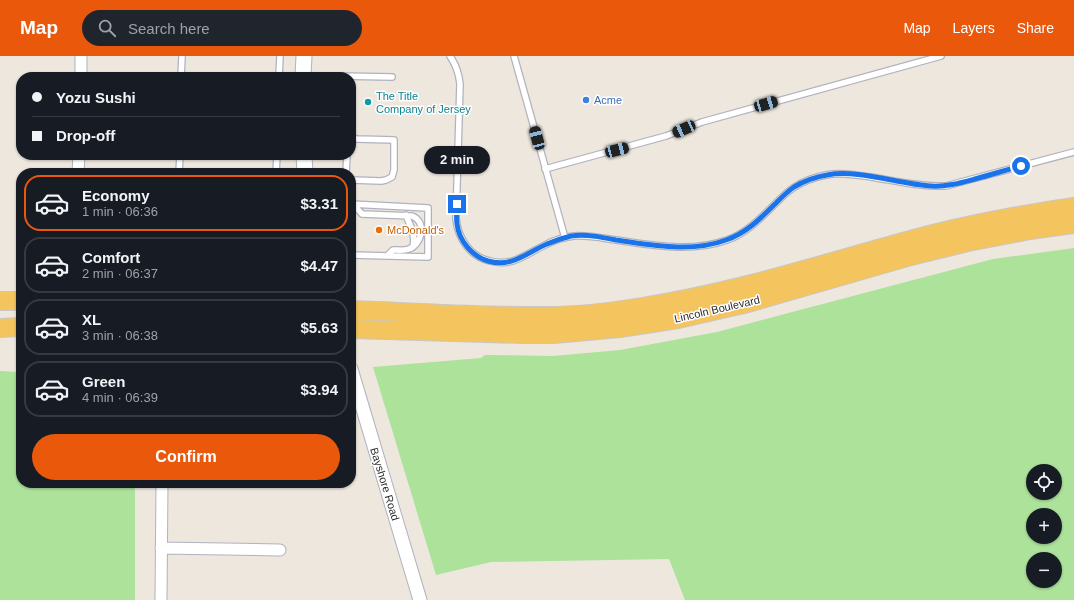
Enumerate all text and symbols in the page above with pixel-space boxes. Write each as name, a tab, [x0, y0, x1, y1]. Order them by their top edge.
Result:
search box	[82, 10, 362, 46]
text: Map	[20, 17, 58, 38]
icon: search	[96, 17, 118, 39]
text: Search here	[128, 20, 210, 37]
text: Map	[903, 20, 931, 36]
text: Layers	[953, 20, 995, 36]
text: Share	[1017, 20, 1054, 36]
text: Yozu Sushi	[56, 89, 136, 106]
place label: The Title Company of Jersey	[376, 90, 471, 115]
place label: Acme	[594, 94, 622, 106]
marker: Acme	[581, 95, 591, 105]
car	[753, 95, 779, 113]
marker: The Title Company of Jersey	[363, 97, 373, 107]
car	[671, 119, 697, 139]
car	[528, 125, 546, 151]
text: Drop-off	[56, 127, 115, 144]
car	[604, 141, 630, 159]
callout: 2 min	[424, 146, 490, 174]
text: 2 min	[440, 152, 474, 167]
route start	[1012, 157, 1030, 175]
icon: car	[34, 185, 70, 221]
text: Economy	[82, 187, 150, 204]
text: $3.31	[300, 195, 338, 212]
route end	[448, 195, 466, 213]
text: 1 min · 06:36	[82, 204, 158, 219]
place label: McDonald's	[387, 224, 445, 236]
marker: McDonald's	[374, 225, 384, 235]
icon: car	[34, 247, 70, 283]
text: Comfort	[82, 249, 140, 266]
text: $4.47	[300, 257, 338, 274]
text: 2 min · 06:37	[82, 266, 158, 281]
street label: Lincoln Boulevard	[673, 293, 761, 325]
icon: car	[34, 309, 70, 345]
text: XL	[82, 311, 101, 328]
text: $5.63	[300, 319, 338, 336]
text: 3 min · 06:38	[82, 328, 158, 343]
icon: car	[34, 371, 70, 407]
text: Green	[82, 373, 125, 390]
text: $3.94	[300, 381, 338, 398]
text: 4 min · 06:39	[82, 390, 158, 405]
button: Confirm	[32, 434, 340, 480]
street label: Bayshore Road	[368, 446, 402, 522]
map controls	[1026, 464, 1062, 588]
button: locate	[1026, 464, 1062, 500]
button: +	[1026, 508, 1062, 544]
button: −	[1026, 552, 1062, 588]

